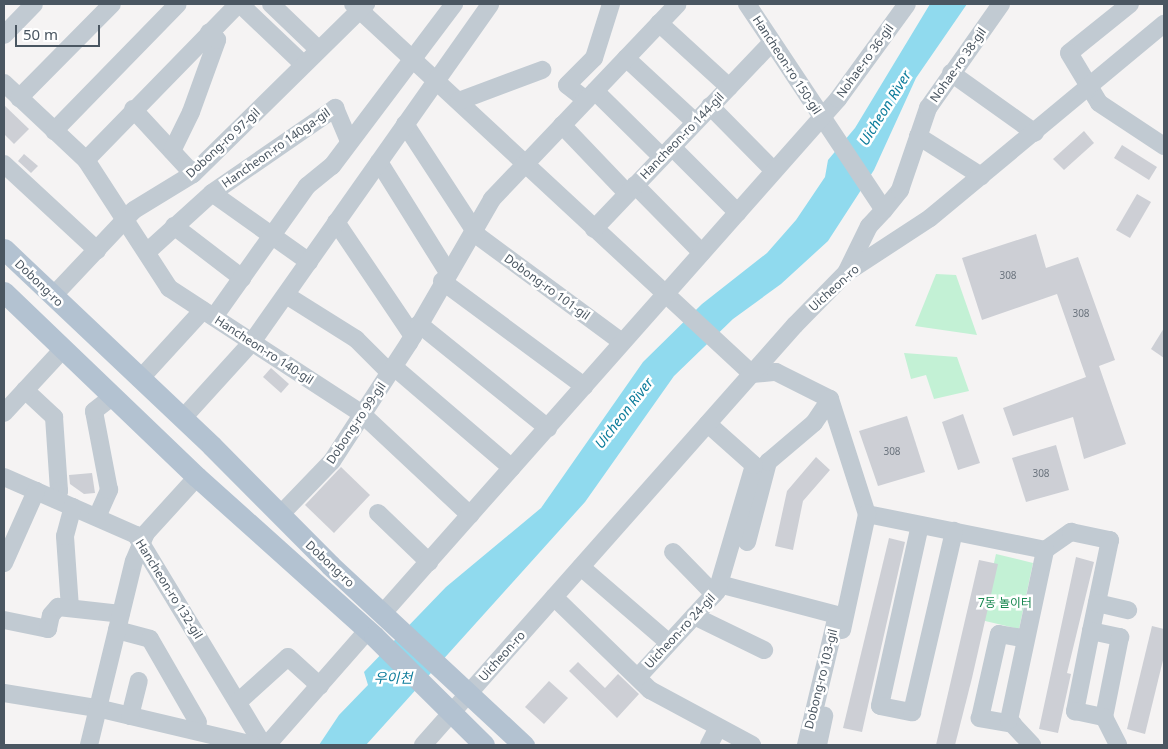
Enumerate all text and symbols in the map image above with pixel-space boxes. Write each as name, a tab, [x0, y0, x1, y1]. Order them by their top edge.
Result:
street label: Hancheon-ro 150-gil	[750, 13, 824, 117]
scale bar	[18, 15, 102, 47]
street label: Nohae-ro 36-gil	[833, 21, 897, 101]
text: 50 m	[23, 24, 58, 44]
street label: Nohae-ro 38-gil	[927, 25, 989, 105]
water label: Uicheon River	[855, 68, 915, 148]
street label: Hancheon-ro 144-gil	[637, 90, 727, 182]
street label: Dobong-ro 97-gil	[183, 105, 263, 181]
street label: Hancheon-ro 140ga-gil	[219, 105, 333, 191]
street label: Dobong-ro 101-gil	[501, 251, 593, 323]
street label: Dobong-ro	[12, 257, 66, 309]
street label: Uicheon-ro	[806, 262, 862, 314]
house number: 308	[999, 270, 1017, 282]
house number: 308	[1072, 308, 1090, 320]
street label: Hancheon-ro 140-gil	[212, 313, 316, 387]
water label: Uicheon River	[591, 374, 657, 452]
street label: Dobong-ro 99-gil	[323, 379, 389, 467]
house number: 308	[883, 446, 901, 458]
house number: 308	[1032, 468, 1050, 480]
street label: Hancheon-ro 132-gil	[133, 537, 205, 641]
street label: Dobong-ro	[303, 538, 357, 590]
street label: Uicheon-ro 24-gil	[642, 591, 718, 671]
park label: 7동 놀이터	[978, 596, 1032, 610]
street label: Uicheon-ro	[476, 628, 528, 684]
street label: Dobong-ro 103-gil	[802, 628, 840, 730]
water label: 우이천	[374, 670, 412, 686]

